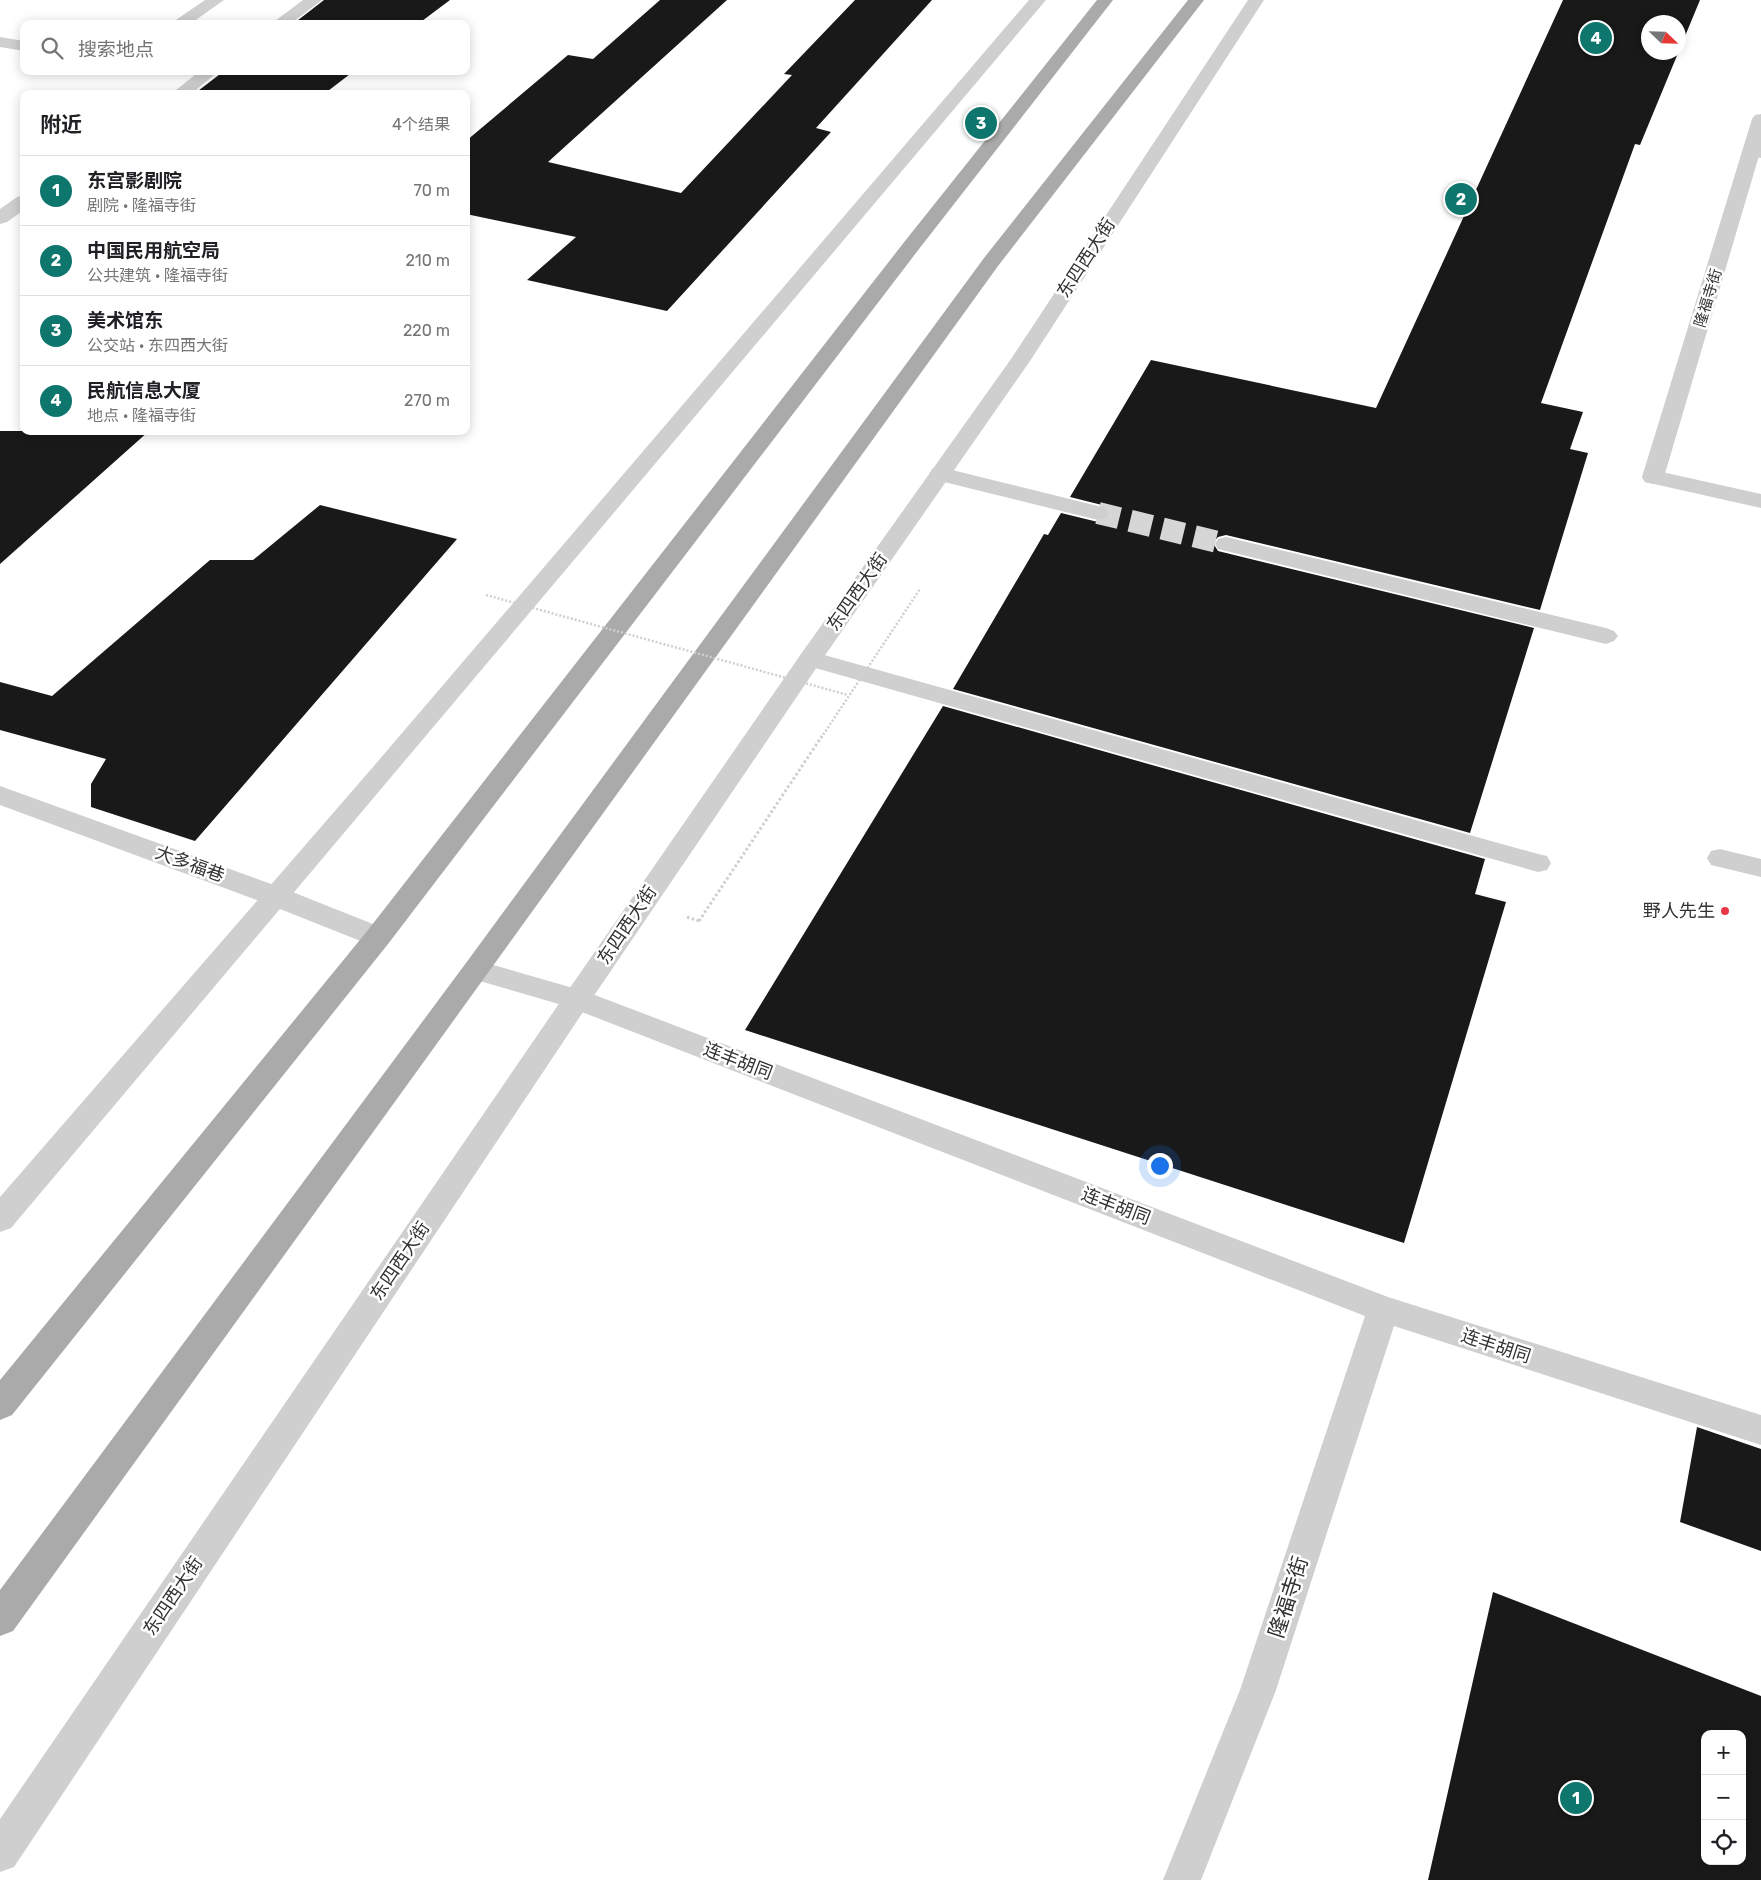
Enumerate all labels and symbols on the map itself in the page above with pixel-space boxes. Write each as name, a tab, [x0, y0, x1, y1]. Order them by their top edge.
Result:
north arrow	[1641, 15, 1686, 60]
pin: 4	[1580, 19, 1612, 57]
pin: 3	[965, 104, 997, 142]
pin: 2	[1445, 180, 1477, 218]
street label: 东四西大街	[1052, 214, 1120, 302]
street label: 隆福寺街	[1691, 267, 1725, 329]
street label: 东四西大街	[822, 549, 892, 635]
street label: 大多福巷	[152, 841, 228, 887]
street label: 东四西大街	[593, 882, 661, 968]
place label: 野人先生	[1643, 900, 1715, 922]
marker: 野人先生	[1719, 905, 1731, 917]
street label: 连丰胡同	[700, 1038, 776, 1084]
your location	[1147, 1153, 1173, 1179]
street label: 连丰胡同	[1078, 1183, 1154, 1229]
street label: 东四西大街	[366, 1218, 434, 1304]
street label: 连丰胡同	[1458, 1324, 1534, 1368]
street label: 东四西大街	[139, 1553, 207, 1639]
street label: 隆福寺街	[1263, 1553, 1313, 1641]
pin: 1	[1560, 1779, 1592, 1817]

